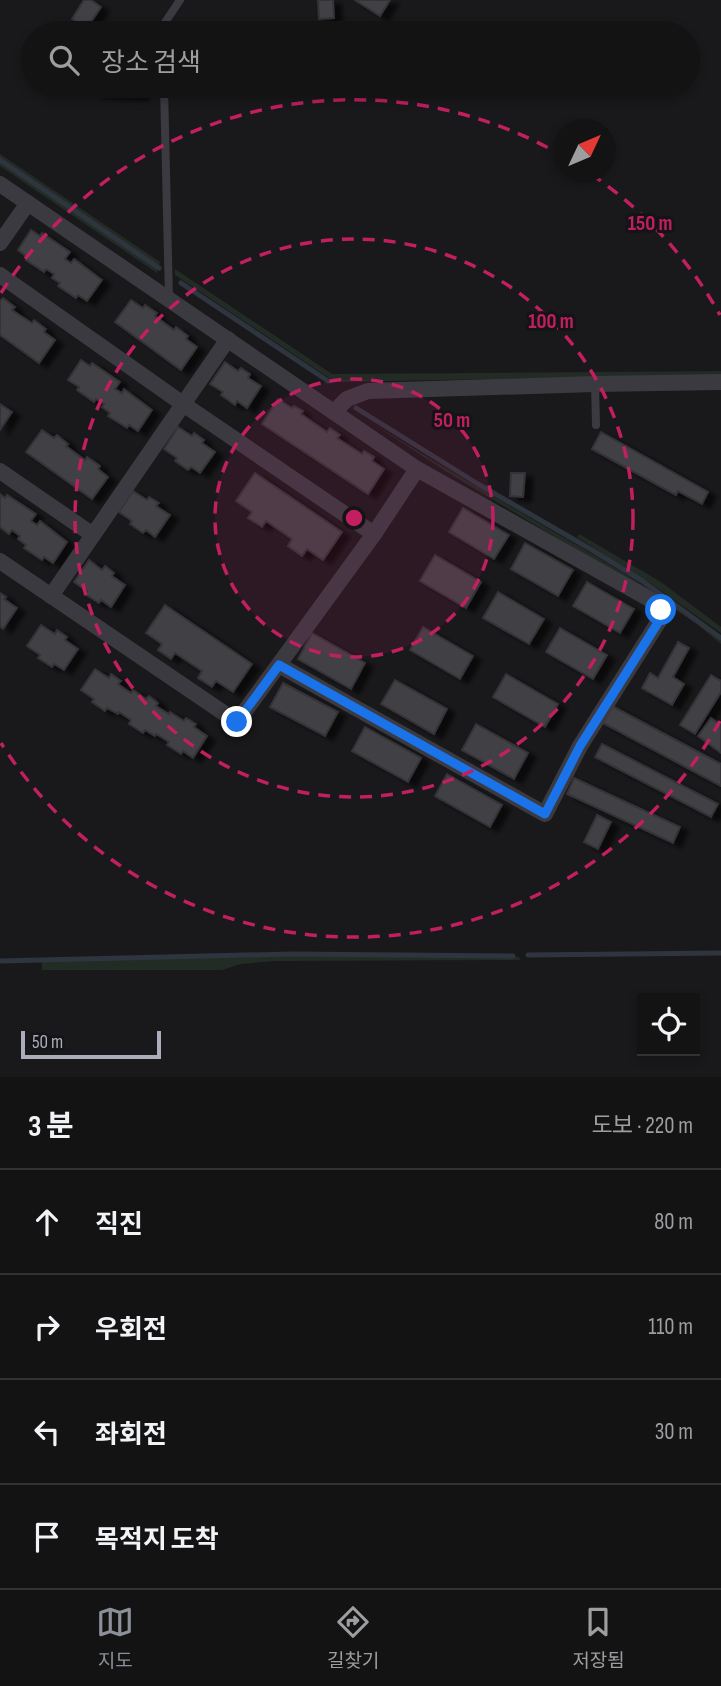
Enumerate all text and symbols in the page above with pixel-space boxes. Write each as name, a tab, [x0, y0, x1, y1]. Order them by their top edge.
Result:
search box	[21, 21, 700, 98]
icon: search	[45, 41, 83, 79]
text: 장소 검색	[101, 48, 201, 79]
north arrow	[553, 119, 616, 182]
text: 150 m	[628, 211, 672, 236]
text: 100 m	[528, 309, 574, 334]
text: 50 m	[434, 408, 470, 433]
centre of rings	[342, 506, 366, 530]
route start	[645, 594, 676, 625]
route end	[221, 706, 252, 737]
map controls	[637, 993, 700, 1056]
button: locate	[637, 993, 700, 1056]
scale bar	[21, 1028, 161, 1060]
text: 50 m	[32, 1031, 63, 1054]
text: 3 분	[28, 1109, 74, 1145]
text: 도보 · 220 m	[591, 1112, 693, 1140]
icon: ahead	[28, 1203, 66, 1241]
text: 80 m	[654, 1208, 693, 1236]
text: 직진	[95, 1210, 143, 1241]
icon: right	[28, 1308, 66, 1346]
text: 110 m	[648, 1313, 693, 1341]
text: 우회전	[95, 1315, 167, 1346]
icon: left	[28, 1413, 66, 1451]
text: 30 m	[655, 1418, 693, 1446]
text: 좌회전	[95, 1420, 167, 1451]
icon: arrive	[28, 1518, 66, 1556]
text: 목적지 도착	[95, 1525, 219, 1556]
tab: 지도	[96, 1603, 134, 1673]
tab: 길찾기	[327, 1603, 379, 1673]
tab: 저장됨	[572, 1603, 625, 1673]

